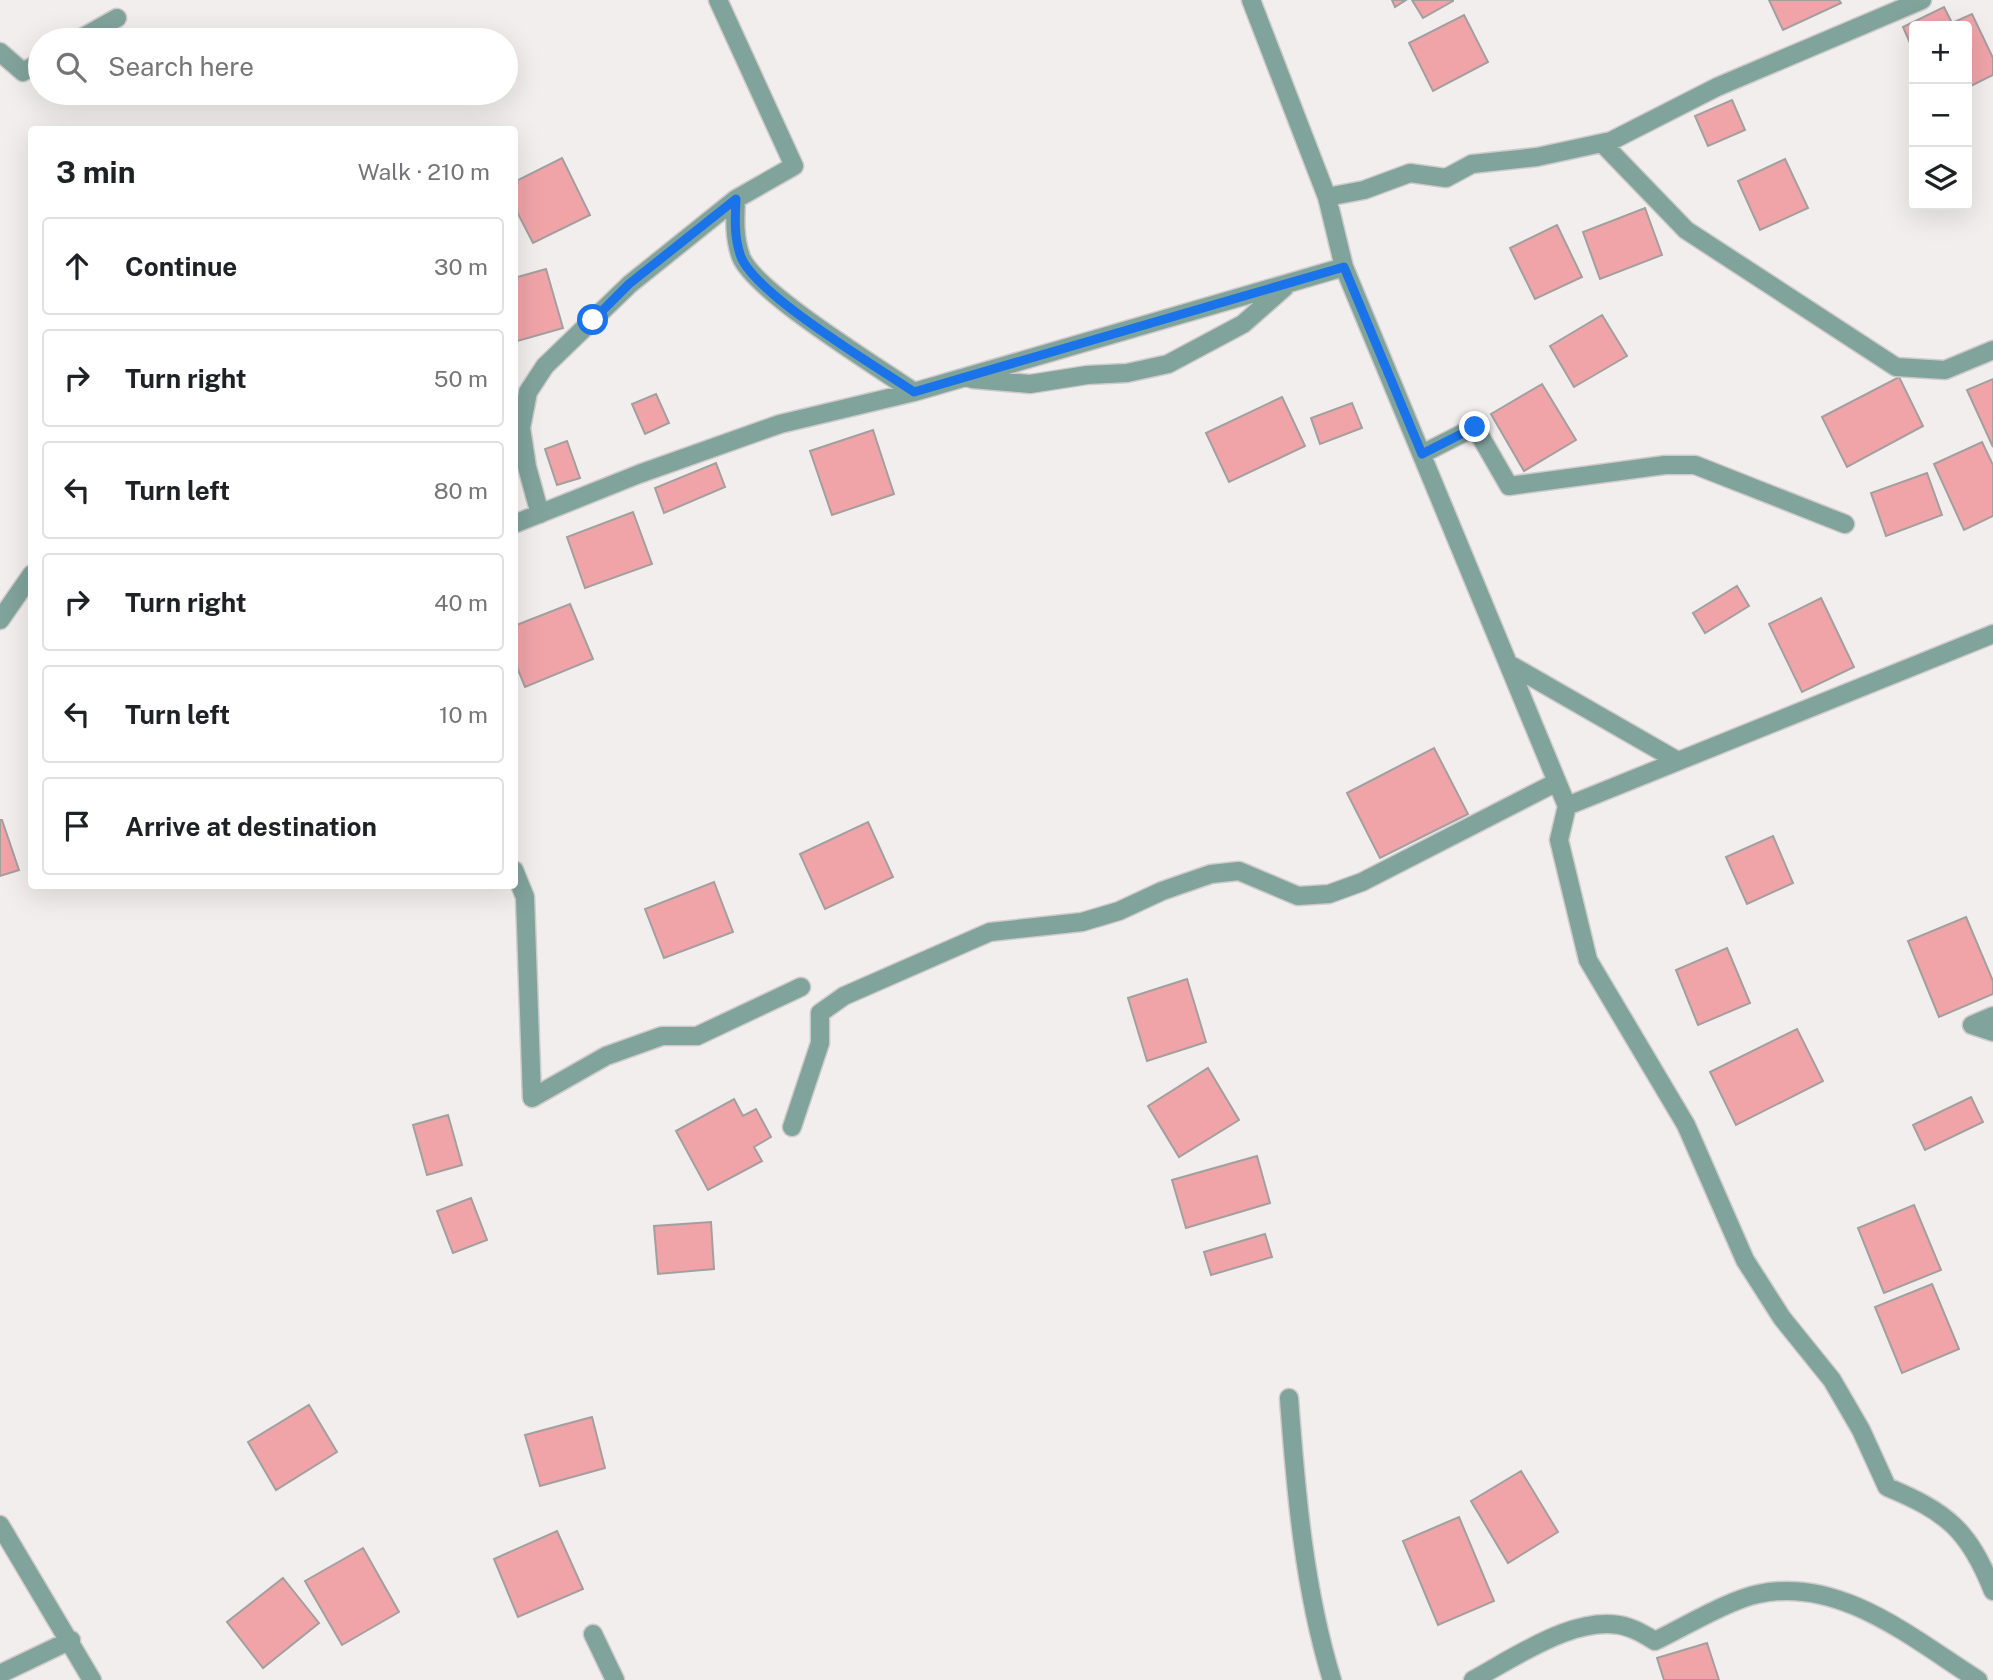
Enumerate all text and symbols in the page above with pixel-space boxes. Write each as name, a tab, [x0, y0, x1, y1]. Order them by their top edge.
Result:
map controls	[1909, 21, 1972, 210]
button: +	[1909, 21, 1972, 84]
search box	[28, 28, 518, 105]
icon: search	[52, 48, 90, 86]
text: Search here	[108, 51, 254, 82]
button: −	[1909, 84, 1972, 147]
button: layers	[1909, 147, 1972, 210]
text: 3 min	[56, 154, 135, 190]
text: Walk · 210 m	[358, 158, 490, 185]
icon: ahead	[58, 247, 96, 285]
text: Continue	[125, 251, 237, 282]
text: 30 m	[434, 253, 488, 280]
route start	[577, 304, 608, 335]
icon: right	[58, 359, 96, 397]
text: Turn right	[125, 363, 247, 394]
text: 50 m	[434, 365, 488, 392]
route end	[1459, 411, 1490, 442]
icon: left	[58, 471, 96, 509]
text: Turn left	[125, 475, 230, 506]
text: 80 m	[434, 477, 488, 504]
icon: right	[58, 583, 96, 621]
text: Turn right	[125, 587, 247, 618]
text: 40 m	[434, 589, 488, 616]
icon: left	[58, 695, 96, 733]
text: Turn left	[125, 699, 230, 730]
text: 10 m	[439, 701, 488, 728]
icon: arrive	[58, 807, 96, 845]
text: Arrive at destination	[125, 811, 377, 842]

